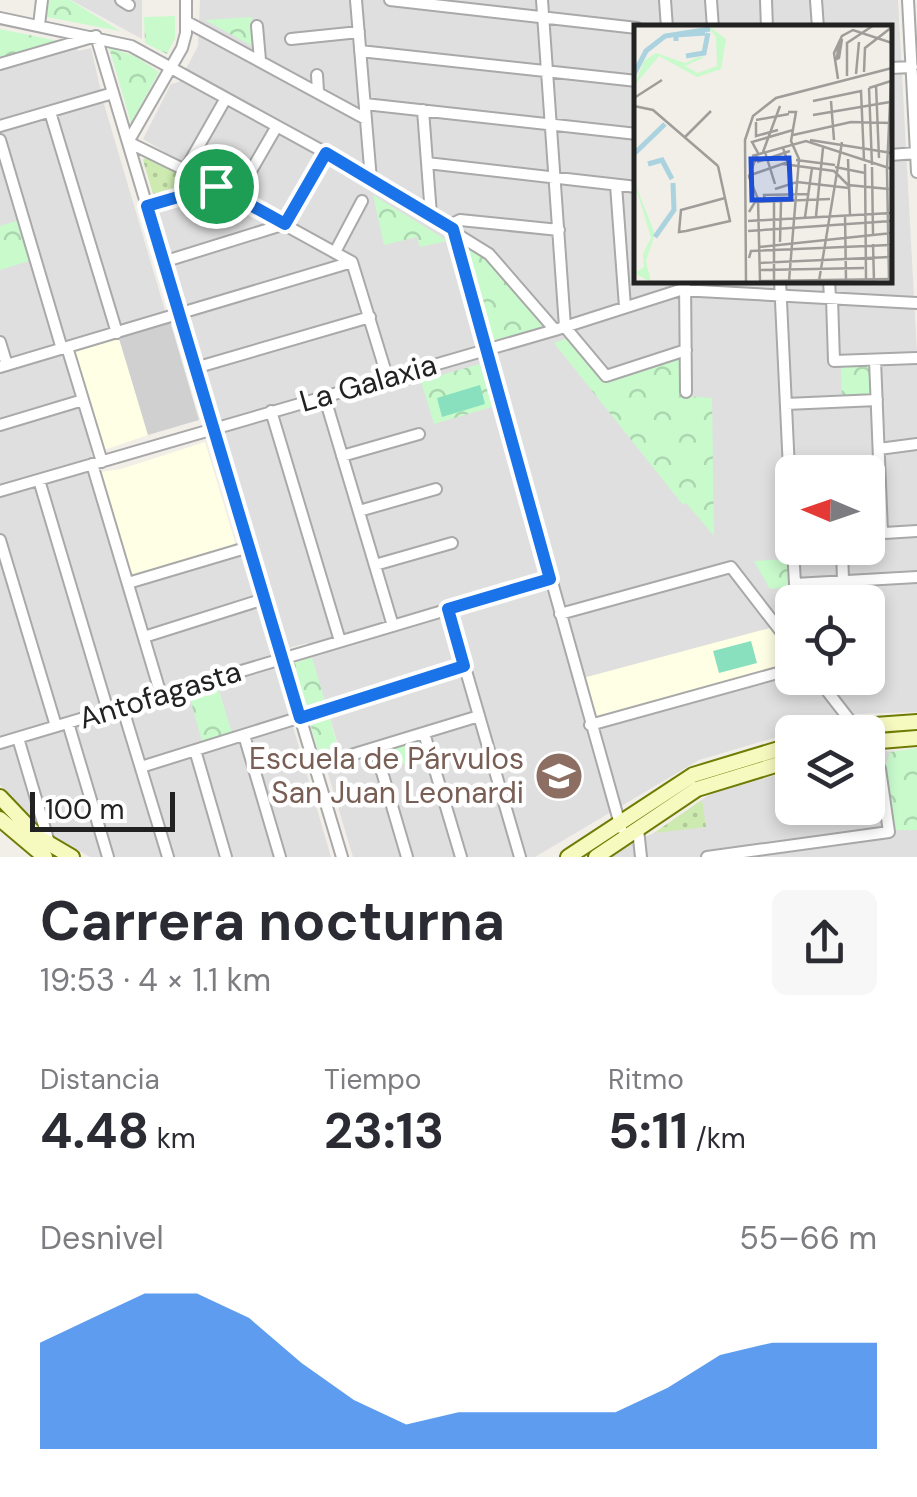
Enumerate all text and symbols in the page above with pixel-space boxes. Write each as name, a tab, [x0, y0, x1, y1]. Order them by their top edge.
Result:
inset map	[634, 25, 892, 282]
pin	[174, 144, 259, 229]
icon: arrive	[189, 159, 244, 214]
street label: La Galaxia	[295, 344, 441, 421]
north arrow	[775, 455, 885, 565]
map controls	[775, 455, 885, 825]
button: locate	[775, 585, 885, 695]
street label: Antofagasta	[74, 651, 246, 738]
button: layers	[775, 715, 885, 825]
place label: Escuela de Párvulos San Juan Leonardi	[249, 739, 524, 812]
school or university icon: Escuela de Párvulos San Juan Leonardi	[533, 750, 585, 802]
scale bar	[30, 787, 175, 831]
text: 100 m	[45, 791, 124, 828]
text: Carrera nocturna	[40, 885, 505, 957]
button: share	[772, 890, 877, 995]
text: 19:53 · 4 × 1.1 km	[40, 959, 271, 1001]
text: Distancia	[40, 1061, 160, 1098]
text: Tiempo	[324, 1061, 421, 1098]
text: Ritmo	[608, 1061, 684, 1098]
text: 4.48	[40, 1098, 149, 1164]
text: 23:13	[324, 1098, 444, 1164]
text: 5:11	[608, 1098, 688, 1164]
text: km	[149, 1120, 196, 1157]
text: /km	[688, 1120, 746, 1157]
text: Desnivel	[40, 1217, 164, 1259]
text: 55–66 m	[739, 1217, 877, 1259]

